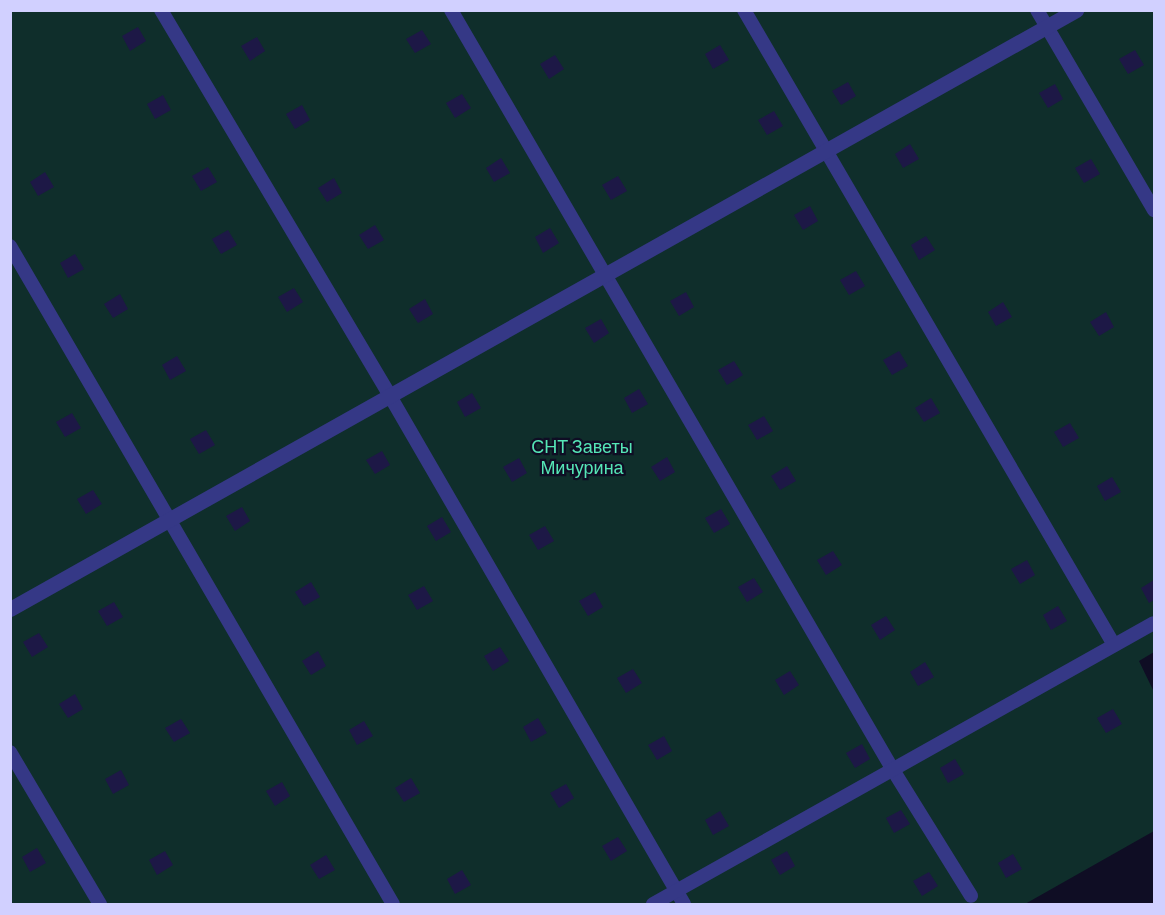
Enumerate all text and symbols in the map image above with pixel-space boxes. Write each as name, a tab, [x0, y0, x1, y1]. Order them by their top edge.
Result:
park label: СНТ Заветы Мичурина	[531, 436, 633, 478]

